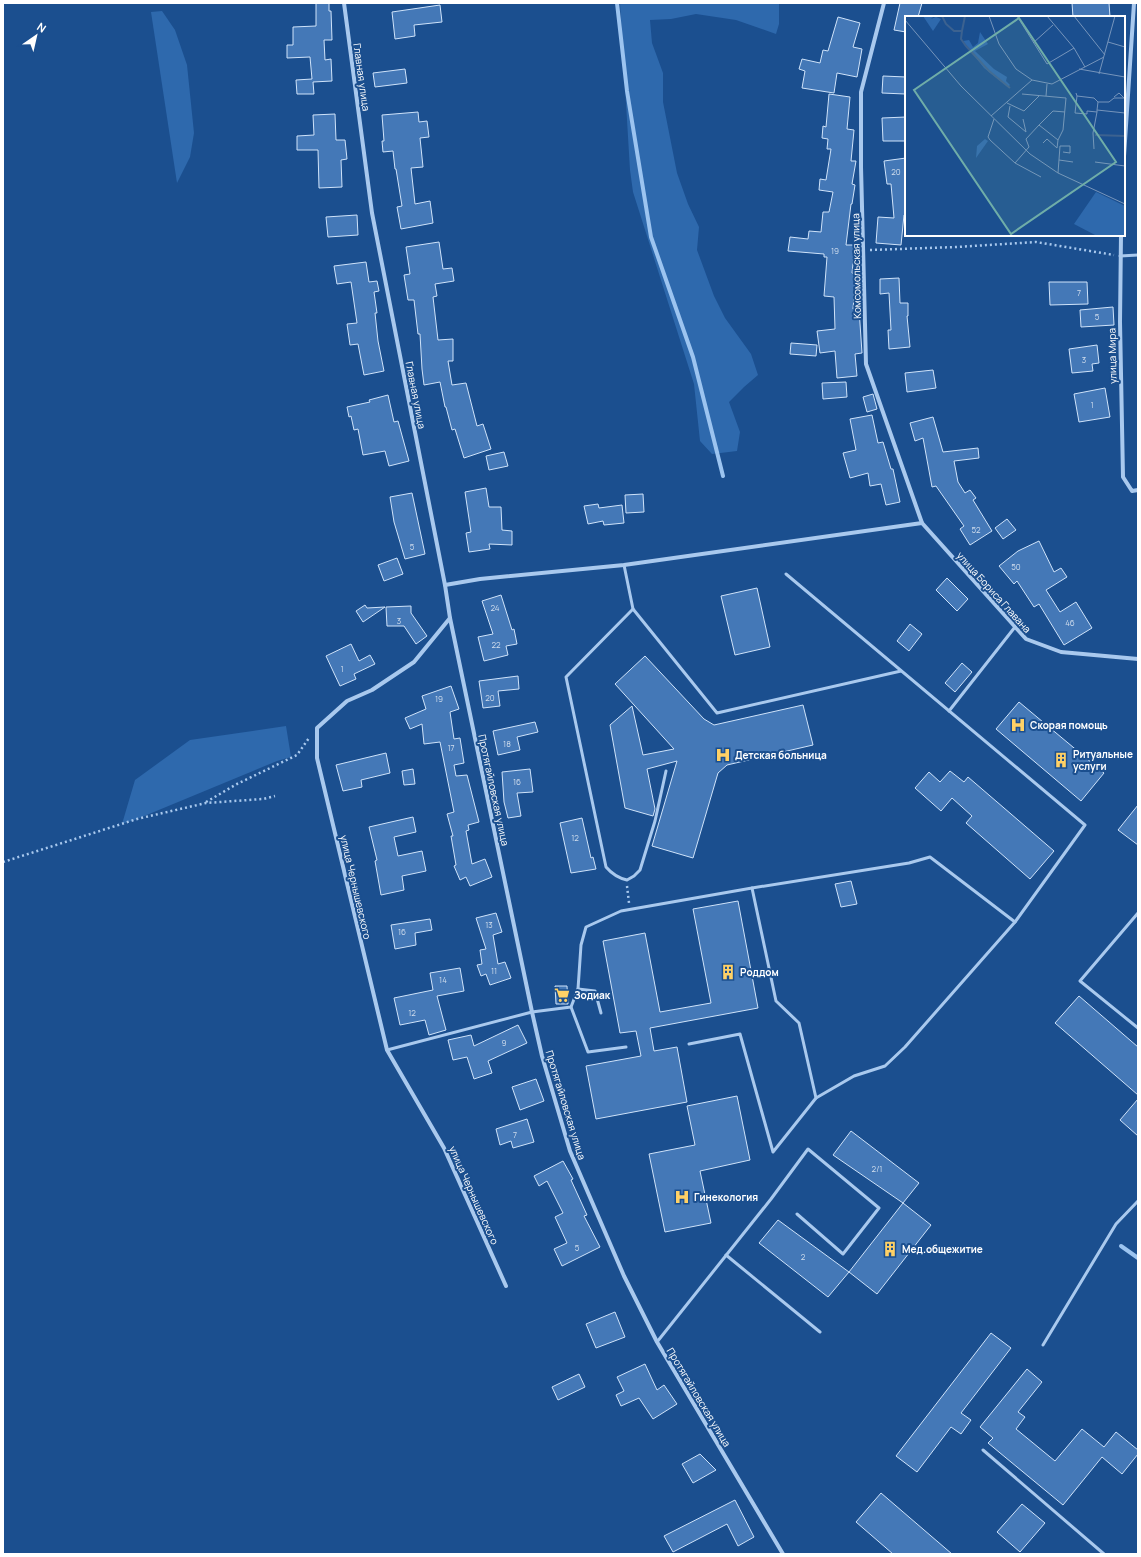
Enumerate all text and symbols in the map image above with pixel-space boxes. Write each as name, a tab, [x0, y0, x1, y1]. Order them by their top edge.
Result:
north arrow	[16, 16, 56, 56]
inset map	[905, 16, 1125, 236]
text: N	[34, 19, 49, 36]
street label: Главная улица	[350, 42, 374, 112]
house number: 20	[891, 166, 901, 177]
street label: Комсомольская улица	[848, 213, 864, 319]
house number: 19	[831, 245, 839, 256]
house number: 7	[1077, 287, 1081, 298]
house number: 5	[1095, 311, 1100, 322]
street label: улица Мира	[1105, 328, 1119, 384]
house number: 3	[1082, 354, 1086, 365]
street label: Главная улица	[403, 360, 429, 430]
house number: 1	[1090, 399, 1094, 410]
house number: 52	[972, 524, 981, 535]
house number: 5	[410, 541, 415, 552]
street label: улица Бориса Главана	[954, 548, 1034, 636]
house number: 50	[1011, 561, 1021, 572]
house number: 24	[490, 602, 500, 613]
house number: 3	[397, 615, 401, 626]
house number: 46	[1065, 617, 1075, 628]
house number: 22	[491, 639, 501, 650]
house number: 1	[340, 663, 344, 674]
house number: 20	[485, 692, 495, 703]
house number: 19	[435, 693, 443, 704]
hospital icon: Скорая помощь	[1009, 716, 1027, 734]
place label: Скорая помощь	[1030, 718, 1108, 732]
street label: Протягайловская улица	[475, 733, 513, 847]
house number: 18	[503, 738, 511, 749]
house number: 17	[447, 742, 455, 753]
hospital icon: Детская больница	[714, 746, 732, 764]
place label: Ритуальные услуги	[1073, 747, 1133, 773]
place label: Детская больница	[735, 748, 827, 762]
building icon: Ритуальные услуги	[1052, 751, 1070, 769]
house number: 16	[513, 776, 521, 787]
house number: 12	[571, 832, 579, 843]
street label: улица Чернышевского	[337, 833, 375, 941]
house number: 13	[485, 919, 493, 930]
house number: 16	[398, 926, 406, 937]
building icon: Роддом	[719, 963, 737, 981]
house number: 11	[491, 965, 497, 976]
place label: Роддом	[740, 965, 779, 979]
house number: 14	[439, 974, 447, 985]
supermarket icon: Зодиак	[553, 986, 571, 1004]
place label: Зодиак	[574, 988, 611, 1002]
house number: 12	[408, 1007, 416, 1018]
house number: 9	[502, 1037, 507, 1048]
street label: Протягайловская улица	[543, 1049, 589, 1161]
house number: 7	[513, 1129, 517, 1140]
street label: улица Чернышевского	[446, 1143, 502, 1247]
house number: 2/1	[872, 1163, 882, 1174]
hospital icon: Гинекология	[673, 1188, 691, 1206]
place label: Гинекология	[694, 1190, 758, 1204]
building icon: Мед.общежитие	[881, 1240, 899, 1258]
house number: 5	[575, 1242, 580, 1253]
place label: Мед.общежитие	[902, 1242, 983, 1256]
house number: 2	[801, 1251, 806, 1262]
street label: Протягайловская улица	[664, 1345, 734, 1449]

